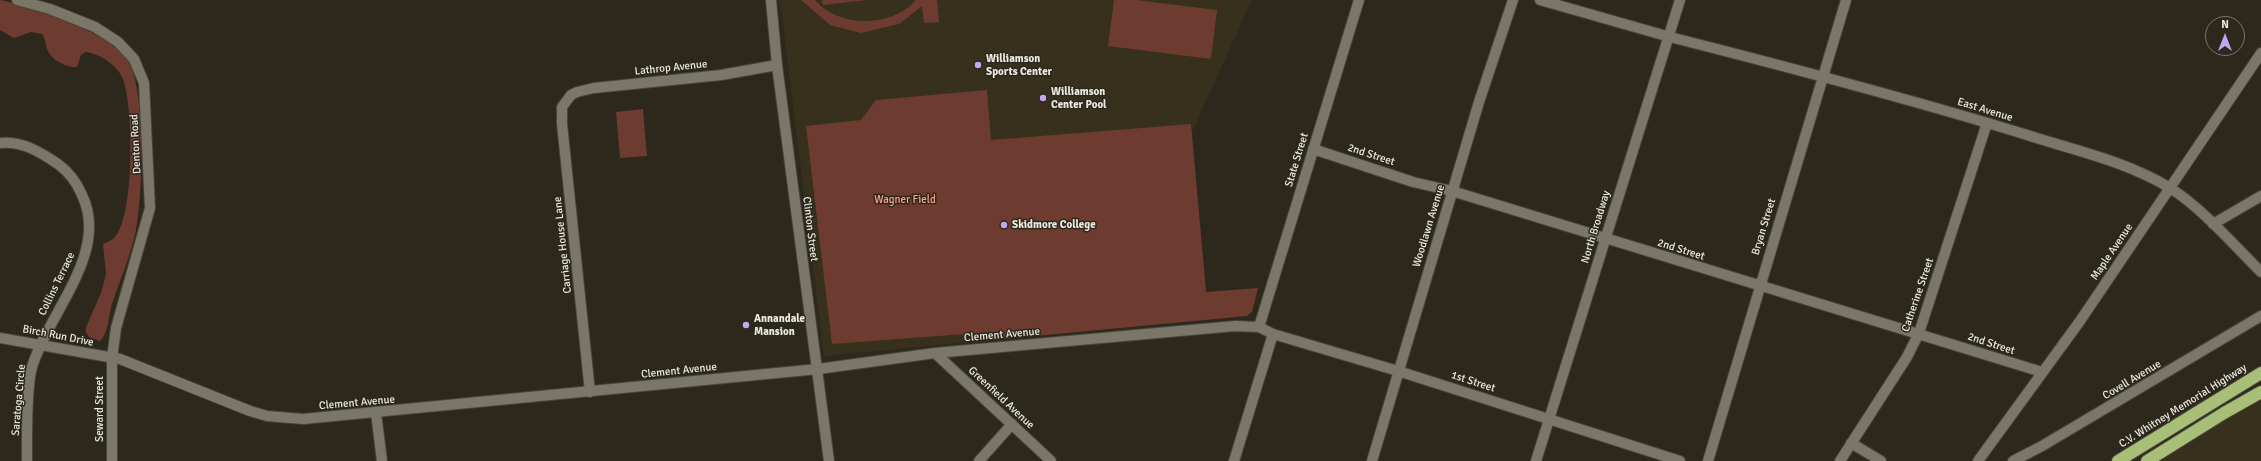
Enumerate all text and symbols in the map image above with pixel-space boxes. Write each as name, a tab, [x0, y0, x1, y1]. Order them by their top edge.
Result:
north arrow	[2205, 16, 2245, 56]
text: N	[2221, 18, 2229, 31]
place label: Williamson Sports Center	[986, 52, 1052, 78]
street label: Lathrop Avenue	[634, 58, 708, 78]
marker: Williamson Sports Center	[973, 60, 983, 70]
place label: Williamson Center Pool	[1051, 85, 1107, 111]
marker: Williamson Center Pool	[1038, 93, 1048, 103]
street label: East Avenue	[1956, 95, 2014, 125]
street label: Denton Road	[128, 114, 144, 174]
street label: State Street	[1283, 131, 1311, 189]
street label: 2nd Street	[1346, 141, 1396, 169]
street label: Woodlawn Avenue	[1410, 183, 1448, 269]
street label: North Broadway	[1579, 189, 1613, 265]
park label: Wagner Field	[874, 193, 936, 207]
street label: Carriage House Lane	[551, 196, 575, 294]
street label: Clinton Street	[799, 196, 821, 262]
street label: Bryan Street	[1749, 197, 1779, 257]
place label: Skidmore College	[1012, 218, 1096, 232]
marker: Skidmore College	[999, 220, 1009, 230]
street label: Maple Avenue	[2088, 221, 2136, 283]
street label: 2nd Street	[1656, 237, 1706, 263]
street label: Collins Terrace	[36, 250, 78, 318]
street label: Catherine Street	[1899, 256, 1937, 334]
place label: Annandale Mansion	[754, 312, 805, 338]
marker: Annandale Mansion	[741, 320, 751, 330]
street label: Birch Run Drive	[21, 323, 95, 349]
street label: Clement Avenue	[963, 325, 1041, 345]
street label: 2nd Street	[1966, 330, 2016, 358]
street label: Covell Avenue	[2100, 357, 2164, 403]
street label: Clement Avenue	[640, 360, 718, 382]
street label: C.V. Whitney Memorial Highway	[2117, 361, 2249, 451]
street label: Saratoga Circle	[9, 364, 29, 436]
street label: Greenfield Avenue	[965, 364, 1037, 432]
street label: 1st Street	[1449, 369, 1497, 395]
street label: Seward Street	[93, 376, 107, 442]
street label: Clement Avenue	[318, 393, 396, 413]

